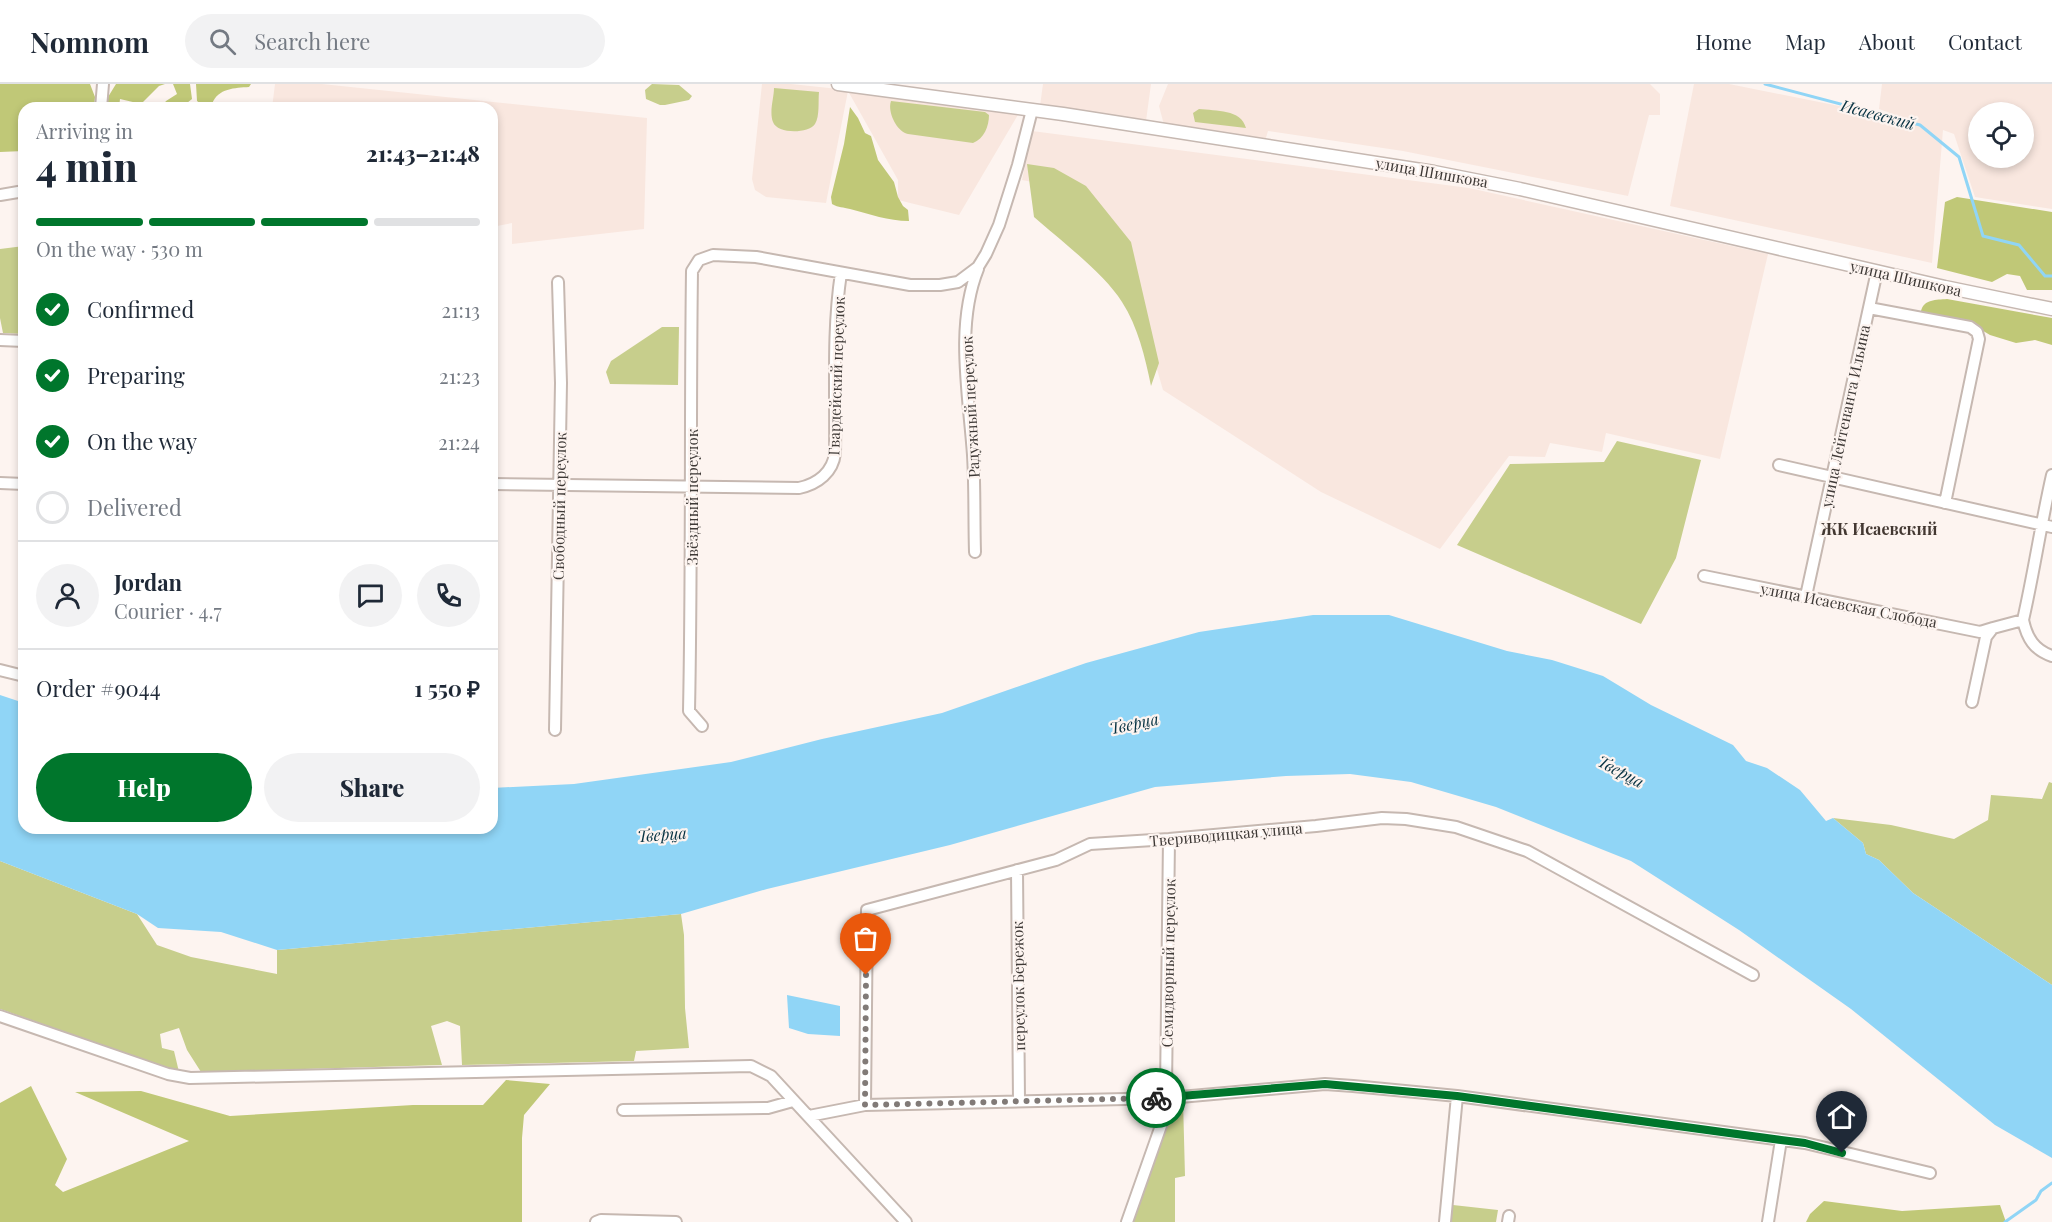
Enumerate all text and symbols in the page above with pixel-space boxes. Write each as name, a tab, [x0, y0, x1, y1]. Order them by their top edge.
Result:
search box	[185, 14, 605, 68]
text: Nomnom	[30, 23, 149, 60]
icon: search	[206, 25, 239, 58]
text: Search here	[254, 26, 371, 56]
text: Home	[1696, 27, 1752, 55]
text: Map	[1785, 27, 1826, 55]
text: About	[1859, 27, 1915, 55]
text: Contact	[1948, 27, 2022, 55]
water label: Исаевский	[1838, 94, 1918, 134]
map controls	[1968, 102, 2034, 168]
button: locate	[1968, 102, 2034, 168]
text: Arriving in	[36, 117, 133, 144]
text: 21:43–21:48	[366, 138, 480, 168]
text: 4 min	[36, 140, 138, 192]
street label: улица Шишкова	[1373, 152, 1490, 192]
text: On the way · 530 m	[36, 235, 203, 262]
street label: улица Шишкова	[1847, 255, 1964, 301]
icon: check	[36, 293, 69, 326]
text: Confirmed	[87, 294, 194, 324]
text: 21:13	[442, 296, 480, 323]
street label: Гвардейский переулок	[823, 296, 849, 456]
street label: улица Лейтенанта Ильина	[1816, 322, 1874, 510]
street label: Радужный переулок	[956, 335, 984, 478]
icon: check	[36, 359, 69, 392]
text: Preparing	[87, 360, 185, 390]
text: 21:23	[439, 362, 480, 389]
icon: check	[36, 425, 69, 458]
text: On the way	[87, 426, 197, 456]
text: 21:24	[438, 428, 480, 455]
street label: Звёздный переулок	[682, 428, 702, 565]
street label: Свободный переулок	[548, 431, 570, 580]
text: Delivered	[87, 492, 182, 522]
district label: ЖК Исаевский	[1820, 518, 1938, 539]
button: person	[36, 564, 99, 627]
button: chat	[339, 564, 402, 627]
button: phone	[417, 564, 480, 627]
text: Jordan	[114, 567, 182, 597]
street label: улица Исаевская Слобода	[1758, 578, 1939, 632]
text: Courier · 4.7	[114, 597, 222, 624]
text: Order #9044	[36, 673, 161, 703]
text: 1 550 ₽	[414, 673, 480, 703]
water label: Тверца	[1108, 708, 1160, 738]
water label: Тверца	[1594, 750, 1648, 792]
button: Help	[36, 753, 252, 822]
button: Share	[264, 753, 480, 822]
street label: Твериводицкая улица	[1149, 817, 1304, 851]
water label: Тверца	[637, 822, 687, 846]
street label: Семидворный переулок	[1157, 878, 1179, 1048]
pin	[840, 913, 891, 975]
street label: переулок Бережок	[1007, 921, 1029, 1051]
icon: bag	[849, 922, 882, 955]
courier	[1126, 1068, 1186, 1128]
icon: bike	[1140, 1082, 1173, 1115]
pin	[1816, 1091, 1867, 1153]
icon: home	[1825, 1100, 1858, 1133]

